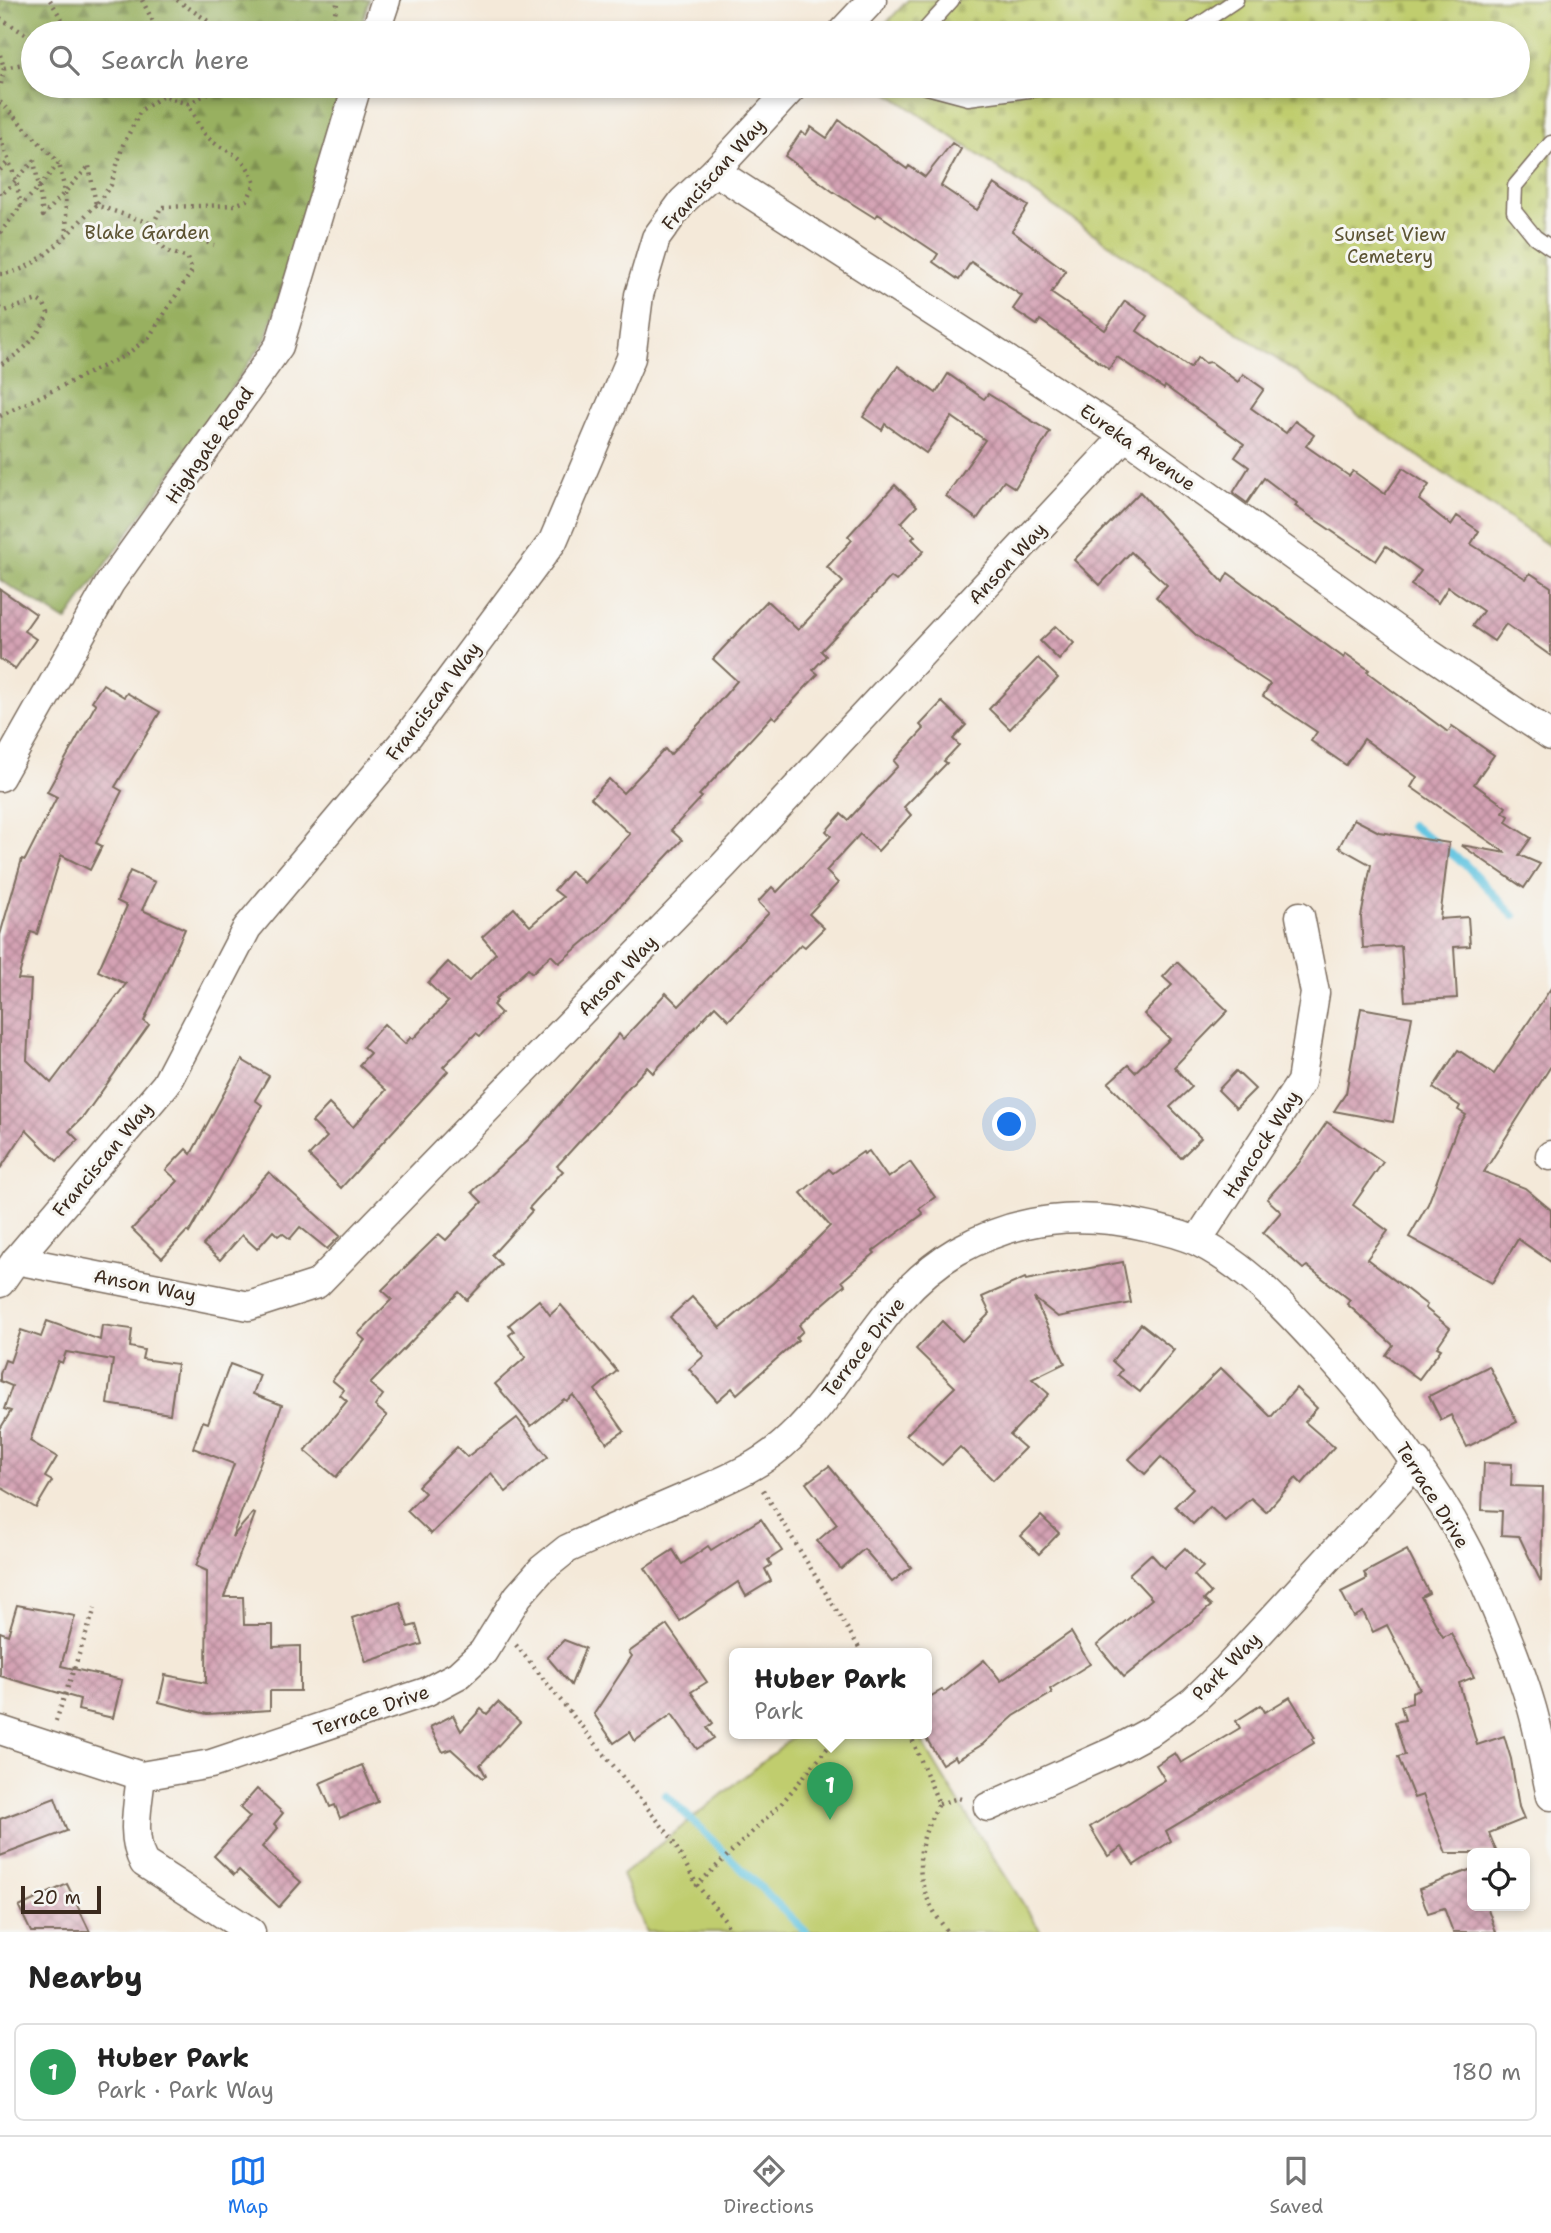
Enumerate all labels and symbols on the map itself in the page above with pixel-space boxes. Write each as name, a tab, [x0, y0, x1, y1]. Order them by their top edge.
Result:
street label: Franciscan Way	[656, 113, 771, 236]
park label: Blake Garden	[85, 220, 209, 245]
park label: Sunset View Cemetery	[1334, 222, 1446, 269]
street label: Highgate Road	[160, 382, 259, 509]
street label: Eureka Avenue	[1075, 398, 1201, 497]
street label: Anson Way	[963, 517, 1052, 610]
street label: Franciscan Way	[380, 637, 486, 766]
street label: Anson Way	[572, 929, 662, 1021]
street label: Hancock Way	[1217, 1085, 1306, 1203]
street label: Franciscan Way	[47, 1096, 158, 1222]
your location	[992, 1107, 1026, 1141]
street label: Anson Way	[92, 1263, 198, 1308]
street label: Terrace Drive	[816, 1292, 910, 1403]
street label: Terrace Drive	[1390, 1437, 1475, 1553]
street label: Park Way	[1187, 1627, 1266, 1706]
street label: Terrace Drive	[310, 1679, 432, 1742]
pin: 1	[807, 1762, 853, 1820]
scale bar	[21, 1883, 102, 1915]

